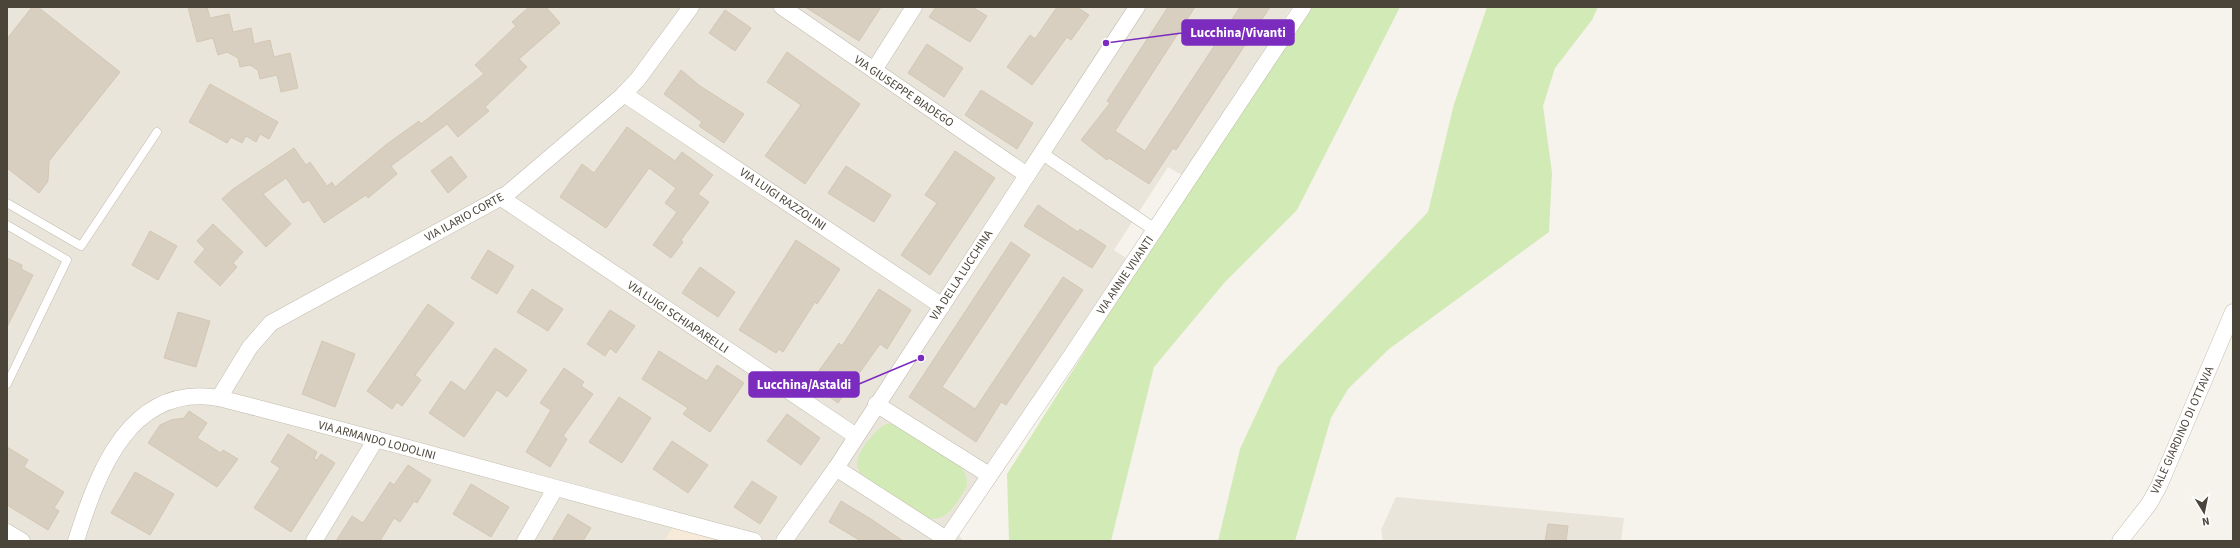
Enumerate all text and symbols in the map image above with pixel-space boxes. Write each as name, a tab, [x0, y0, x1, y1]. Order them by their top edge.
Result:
callout: Lucchina/Vivanti	[1182, 20, 1294, 45]
text: Lucchina/Vivanti	[1190, 24, 1286, 42]
street label: VIA GIUSEPPE BIADEGO	[850, 52, 957, 131]
street label: VIA LUIGI RAZZOLINI	[736, 164, 829, 235]
street label: VIA ILARIO CORTE	[422, 189, 507, 246]
street label: VIA DELLA LUCCHINA	[926, 226, 997, 324]
street label: VIA ANNIE VIVANTI	[1093, 233, 1158, 318]
street label: VIA LUIGI SCHIAPARELLI	[624, 277, 732, 358]
street label: VIALE GIARDINO DI OTTAVIA	[2147, 363, 2219, 497]
callout: Lucchina/Astaldi	[749, 372, 859, 397]
text: Lucchina/Astaldi	[757, 376, 851, 394]
street label: VIA ARMANDO LODOLINI	[316, 417, 438, 464]
north arrow	[2184, 492, 2224, 532]
text: N	[2201, 513, 2211, 529]

